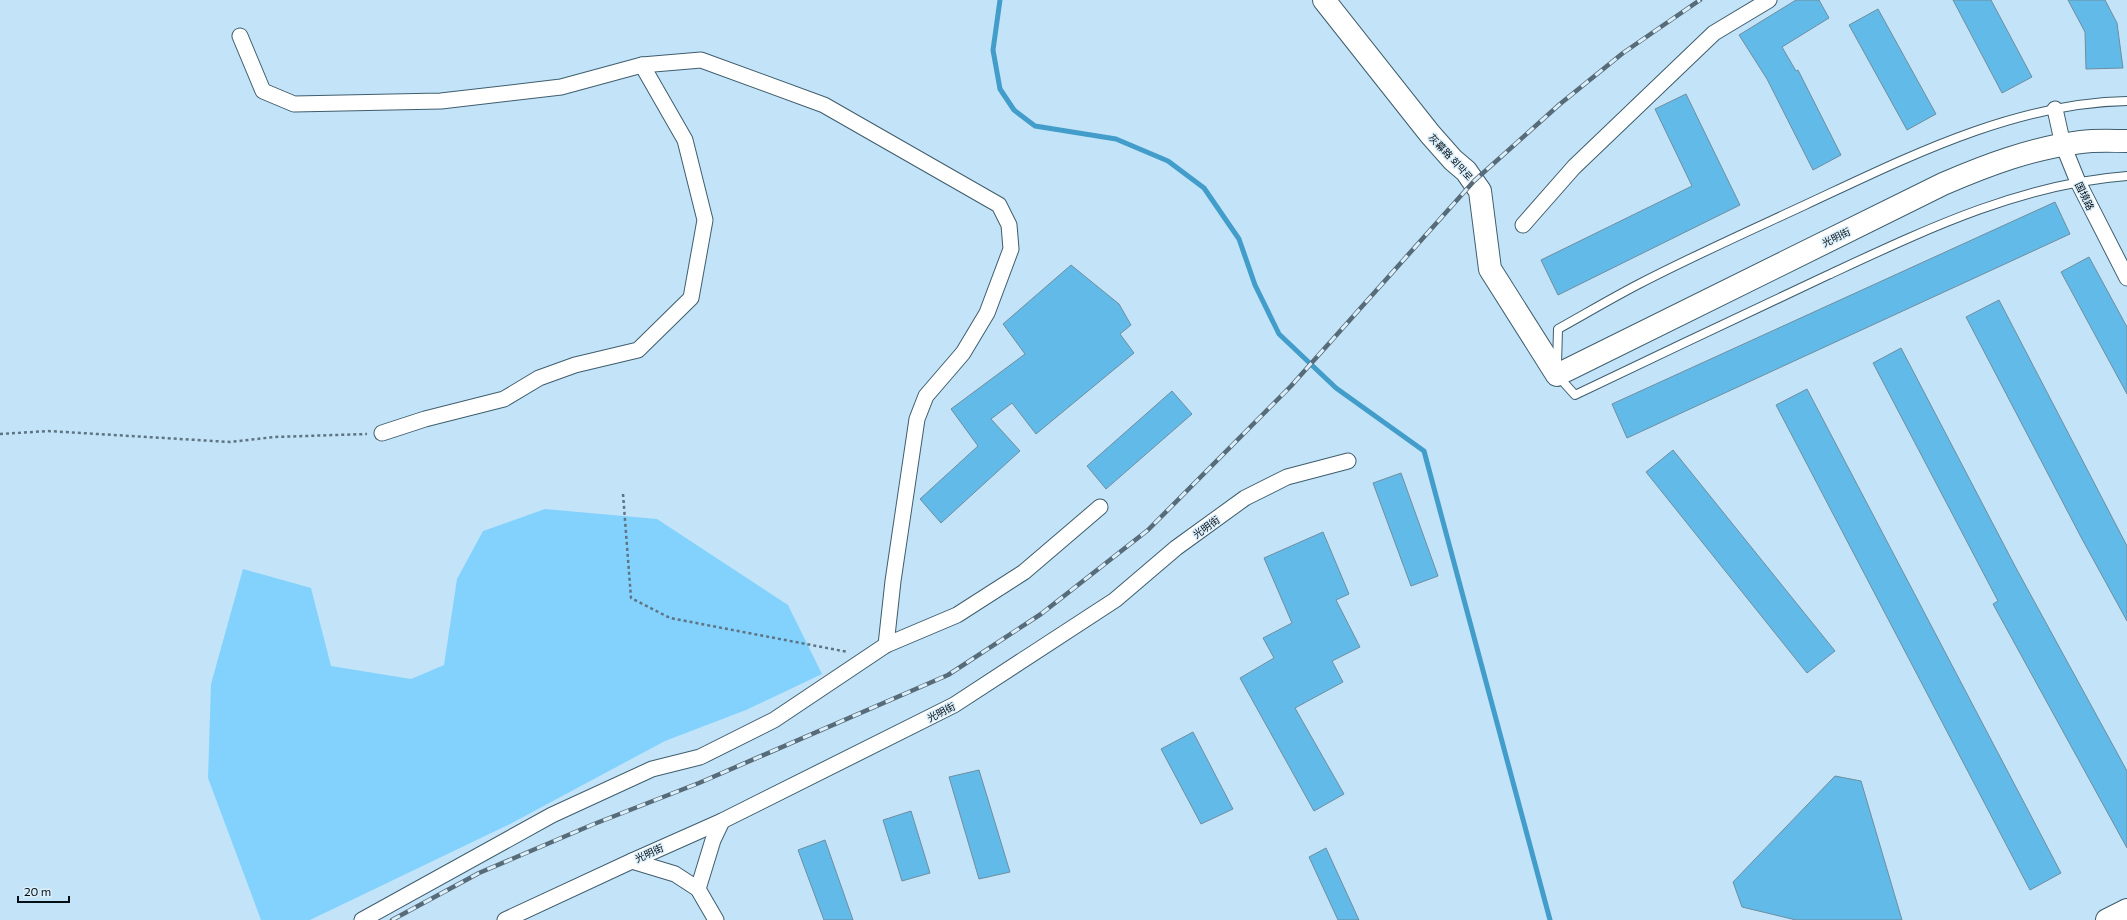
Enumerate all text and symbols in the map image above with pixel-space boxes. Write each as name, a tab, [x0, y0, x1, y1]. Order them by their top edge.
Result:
street label: 灰幕路 회막로	[1426, 131, 1476, 183]
street label: 国境路	[2073, 180, 2097, 212]
street label: 光明街	[1820, 225, 1852, 249]
street label: 光明街	[1190, 513, 1222, 541]
street label: 光明街	[925, 700, 957, 724]
street label: 光明街	[633, 841, 665, 865]
scale bar	[18, 878, 69, 904]
text: 20 m	[24, 884, 51, 898]

